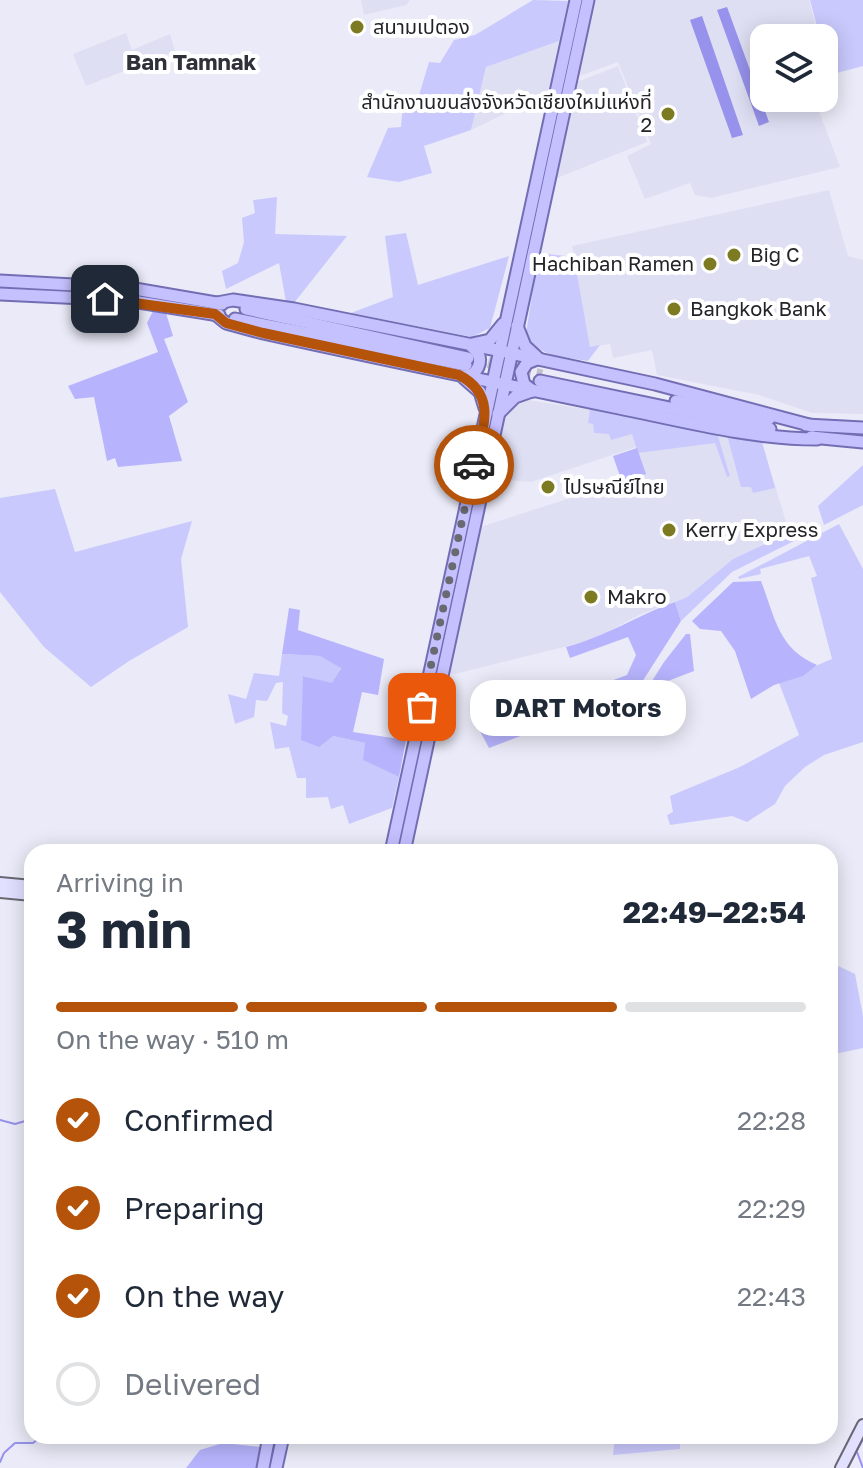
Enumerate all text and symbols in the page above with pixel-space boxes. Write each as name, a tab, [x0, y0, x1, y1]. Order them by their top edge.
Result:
place label: สนามเปตอง	[373, 14, 470, 38]
marker: สนามเปตอง	[348, 18, 366, 36]
map controls	[750, 24, 838, 112]
button: layers	[750, 24, 838, 112]
district label: Ban Tamnak	[126, 48, 256, 75]
place label: สำนักงานขนส่งจังหวัดเชียงใหม่แห่งที่ 2	[361, 88, 652, 136]
marker: สำนักงานขนส่งจังหวัดเชียงใหม่แห่งที่ 2	[659, 105, 677, 123]
place label: Big C	[750, 242, 800, 266]
marker: Big C	[725, 246, 743, 264]
place label: Hachiban Ramen	[532, 251, 694, 275]
marker: Hachiban Ramen	[701, 255, 719, 273]
pin	[71, 265, 139, 333]
icon: home	[83, 277, 127, 321]
place label: Bangkok Bank	[690, 296, 827, 320]
marker: Bangkok Bank	[665, 300, 683, 318]
courier	[434, 425, 514, 505]
icon: car	[452, 443, 496, 487]
place label: ไปรษณีย์ไทย	[563, 474, 665, 498]
marker: ไปรษณีย์ไทย	[539, 478, 557, 496]
place label: Kerry Express	[685, 517, 818, 541]
marker: Kerry Express	[660, 521, 678, 539]
place label: Makro	[607, 584, 666, 608]
marker: Makro	[582, 588, 600, 606]
pin	[388, 673, 456, 741]
callout: DART Motors	[470, 679, 686, 735]
icon: bag	[400, 685, 444, 729]
text: DART Motors	[494, 692, 662, 723]
text: Arriving in	[56, 867, 184, 898]
text: 22:49–22:54	[623, 894, 806, 930]
text: 3 min	[56, 897, 192, 959]
text: On the way · 510 m	[56, 1024, 289, 1055]
icon: check	[56, 1098, 100, 1142]
text: Confirmed	[124, 1102, 274, 1138]
text: 22:28	[737, 1105, 806, 1136]
icon: check	[56, 1186, 100, 1230]
text: Preparing	[124, 1190, 265, 1226]
text: 22:29	[737, 1193, 806, 1224]
icon: check	[56, 1274, 100, 1318]
text: On the way	[124, 1278, 284, 1314]
text: 22:43	[737, 1281, 806, 1312]
text: Delivered	[124, 1366, 261, 1402]

